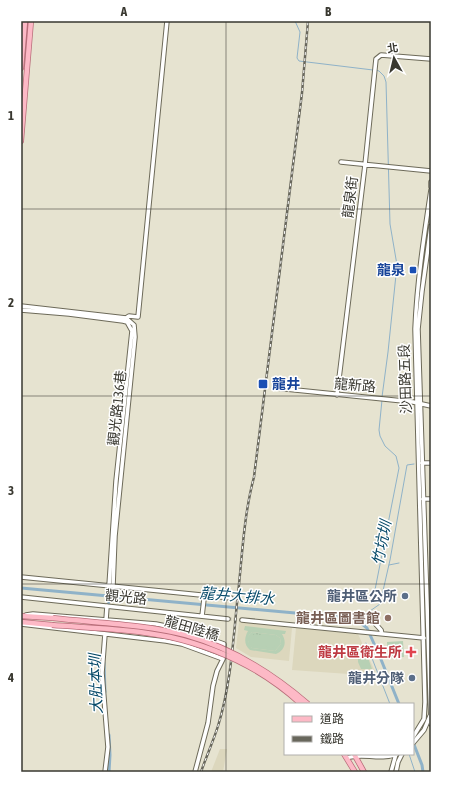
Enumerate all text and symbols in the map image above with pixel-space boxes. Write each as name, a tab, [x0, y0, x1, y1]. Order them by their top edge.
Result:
text: A	[120, 4, 128, 19]
text: B	[325, 4, 332, 19]
north arrow	[374, 38, 414, 78]
text: 北	[386, 41, 399, 55]
text: 1	[8, 108, 14, 123]
street label: 龍泉街	[340, 175, 360, 219]
place label: 龍泉	[377, 262, 405, 278]
marker: 龍泉	[408, 265, 418, 275]
text: 2	[8, 295, 14, 310]
street label: 沙田路五段	[396, 344, 414, 414]
street label: 觀光路136巷	[105, 369, 129, 447]
street label: 龍新路	[333, 375, 377, 395]
place label: 龍井	[272, 376, 300, 392]
marker: 龍井	[257, 378, 269, 390]
text: 3	[8, 483, 14, 498]
water label: 竹坑圳	[369, 517, 395, 567]
water label: 龍井大排水	[199, 584, 276, 607]
street label: 觀光路	[104, 587, 148, 607]
place label: 龍井區公所	[327, 588, 397, 604]
marker: 龍井區公所	[400, 591, 410, 601]
place label: 龍井區圖書館	[296, 610, 380, 626]
street label: 龍田陸橋	[163, 613, 221, 643]
marker: 龍井區圖書館	[383, 613, 393, 623]
place label: 龍井區衛生所	[318, 644, 402, 660]
marker: 龍井區衛生所	[405, 646, 417, 658]
water label: 大肚本圳	[86, 652, 105, 714]
text: 4	[7, 670, 14, 685]
place label: 龍井分隊	[348, 670, 404, 686]
marker: 龍井分隊	[407, 673, 417, 683]
legend	[284, 703, 414, 755]
text: 道路	[320, 712, 344, 726]
text: 鐵路	[320, 732, 344, 746]

